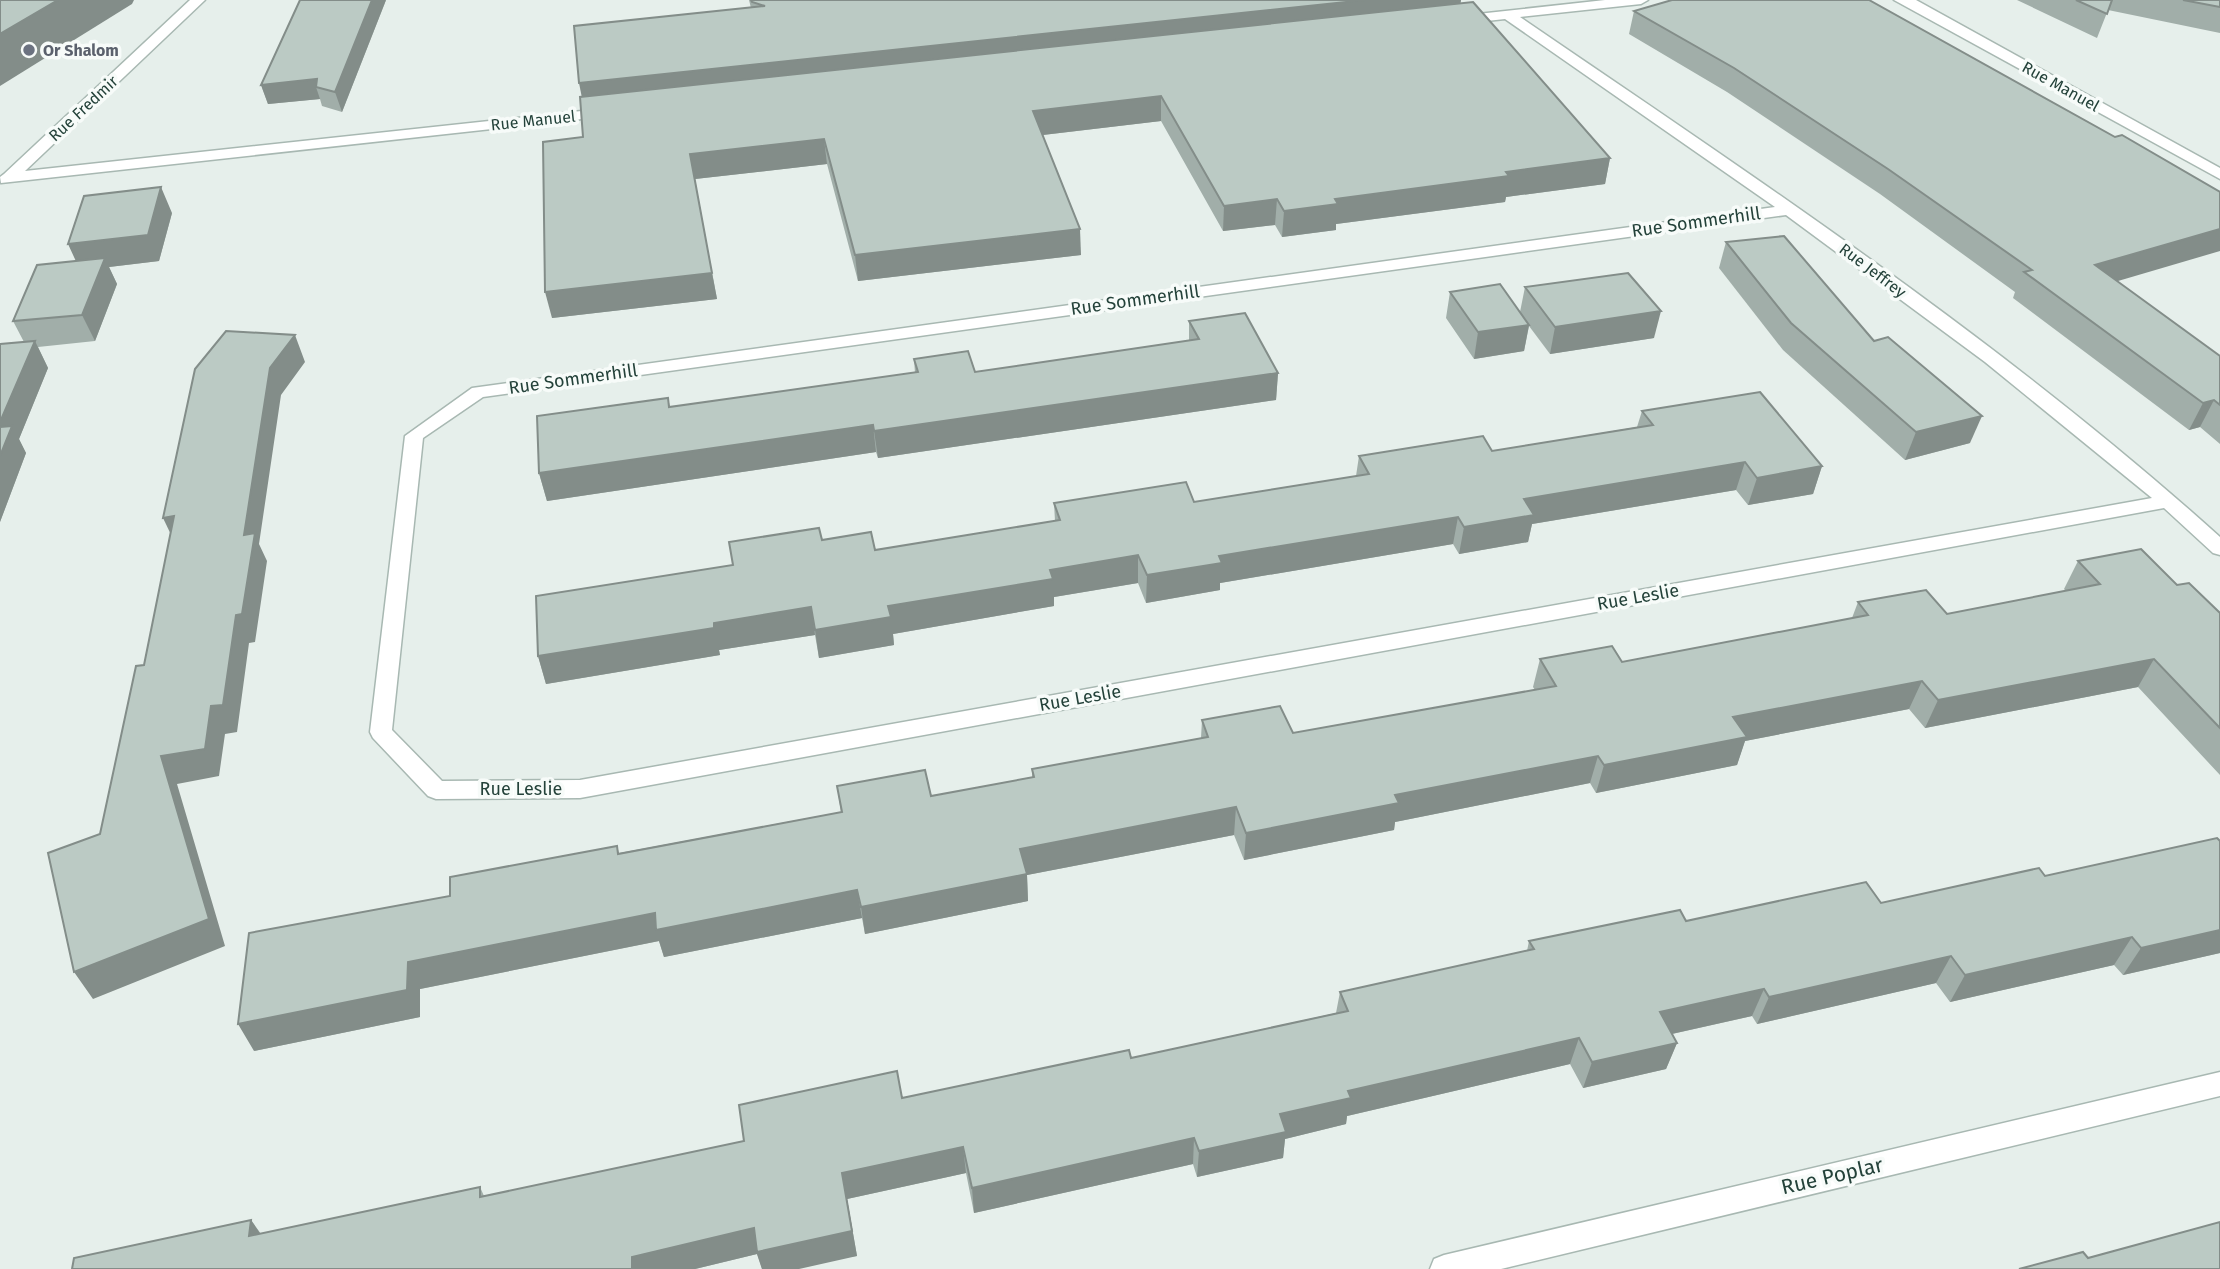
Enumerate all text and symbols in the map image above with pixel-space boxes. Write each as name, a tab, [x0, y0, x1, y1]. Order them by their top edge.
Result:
place label: Or Shalom	[43, 41, 119, 60]
marker: Or Shalom	[21, 42, 37, 58]
street label: Rue Manuel	[2019, 57, 2103, 116]
street label: Rue Fredmir	[45, 71, 122, 145]
street label: Rue Manuel	[490, 107, 577, 134]
street label: Rue Sommerhill	[1630, 202, 1762, 242]
street label: Rue Jeffrey	[1836, 239, 1910, 302]
street label: Rue Sommerhill	[1069, 280, 1201, 320]
street label: Rue Sommerhill	[507, 359, 639, 399]
street label: Rue Leslie	[1595, 579, 1681, 615]
street label: Rue Leslie	[1037, 680, 1123, 716]
street label: Rue Leslie	[480, 778, 562, 800]
street label: Rue Poplar	[1778, 1152, 1886, 1200]

